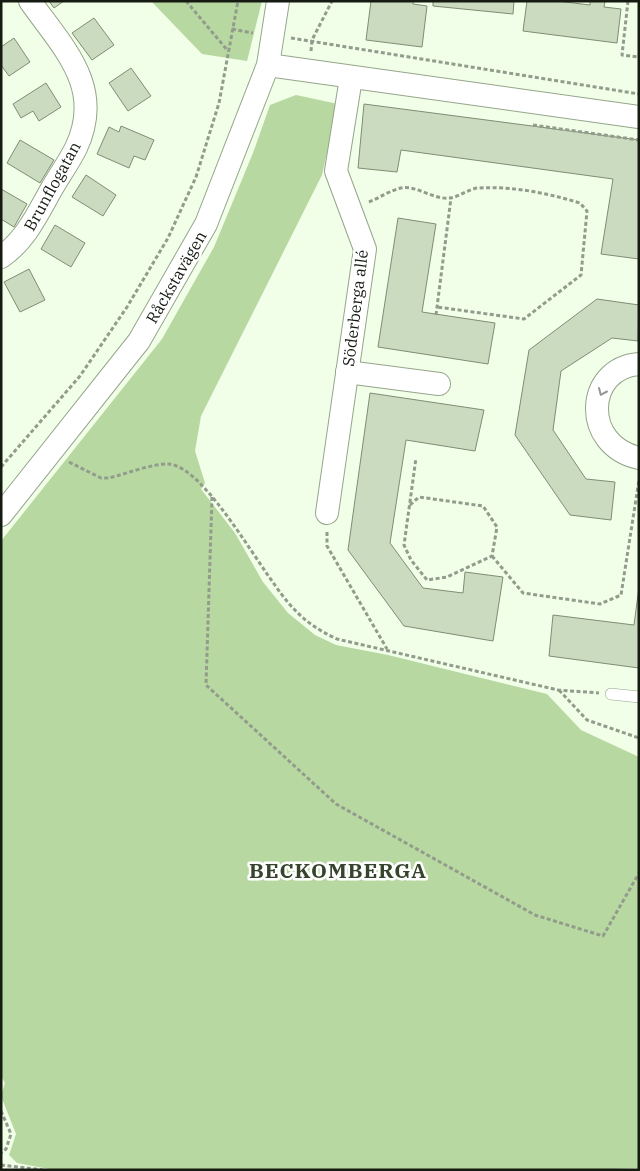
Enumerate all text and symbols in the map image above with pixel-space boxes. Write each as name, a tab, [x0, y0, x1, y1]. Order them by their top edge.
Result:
street label: Brunflogatan	[19, 138, 85, 234]
street label: Råckstavägen	[141, 227, 211, 327]
street label: Söderberga allé	[338, 249, 372, 367]
one-way arrow	[598, 387, 608, 396]
district label: BECKOMBERGA	[249, 856, 427, 884]

